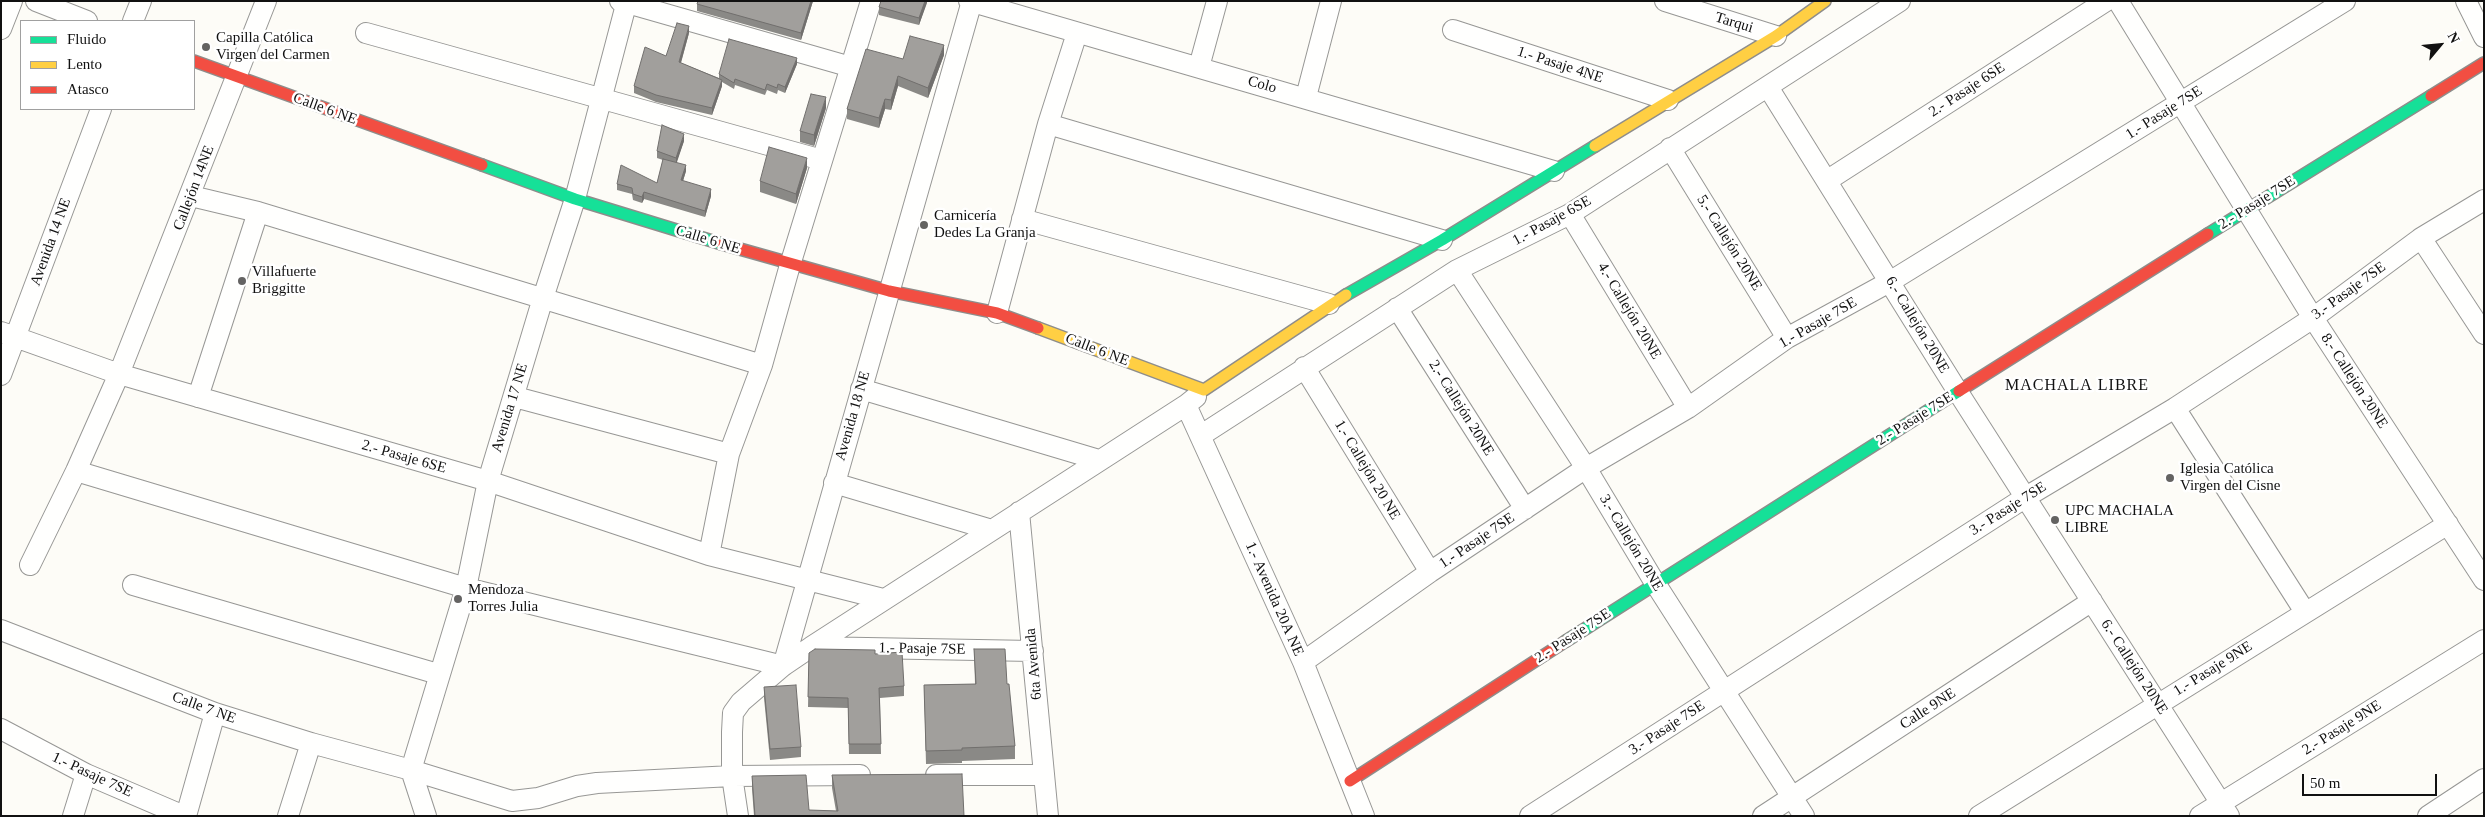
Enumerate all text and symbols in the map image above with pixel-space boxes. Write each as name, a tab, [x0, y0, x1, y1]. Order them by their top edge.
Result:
street label: Tarqui	[1713, 9, 1755, 37]
legend	[20, 20, 195, 110]
north arrow	[2415, 20, 2465, 70]
place label: Capilla Católica Virgen del Carmen	[216, 29, 330, 64]
text: N	[2445, 30, 2463, 46]
text: Fluido	[67, 31, 106, 47]
marker: Capilla Católica Virgen del Carmen	[200, 41, 212, 53]
street label: 1.- Pasaje 4NE	[1515, 43, 1605, 87]
text: Lento	[67, 56, 102, 72]
street label: 2.- Pasaje 6SE	[1926, 59, 2008, 121]
street label: Colo	[1245, 72, 1279, 98]
text: Atasco	[67, 81, 109, 97]
street label: 1.- Pasaje 7SE	[2122, 82, 2206, 144]
street label: Calle 6 NE	[291, 89, 359, 129]
street label: Callejón 14NE	[170, 143, 218, 233]
street label: 2.- Pasaje 7SE	[2215, 172, 2299, 234]
street label: 1.- Pasaje 6SE	[1510, 192, 1594, 250]
street label: 5.- Callejón 20NE	[1692, 192, 1766, 294]
street label: Avenida 14 NE	[27, 196, 75, 288]
place label: Carnicería Dedes La Granja	[934, 207, 1036, 242]
marker: Carnicería Dedes La Granja	[918, 219, 930, 231]
street label: Calle 6 NE	[673, 222, 743, 258]
street label: 3.- Pasaje 7SE	[2308, 258, 2390, 324]
street label: 4.- Callejón 20NE	[1593, 259, 1665, 363]
place label: Villafuerte Briggitte	[252, 263, 316, 298]
street label: 6.- Callejón 20NE	[1881, 273, 1953, 377]
marker: Villafuerte Briggitte	[236, 275, 248, 287]
street label: 1.- Pasaje 7SE	[1776, 293, 1860, 353]
street label: Calle 6 NE	[1063, 330, 1131, 370]
street label: 8.- Callejón 20NE	[2317, 330, 2391, 432]
street label: 2.- Callejón 20NE	[1424, 357, 1498, 459]
street label: Avenida 17 NE	[488, 361, 532, 455]
street label: Avenida 18 NE	[832, 369, 874, 463]
district label: MACHALA LIBRE	[2003, 376, 2151, 396]
street label: 2.- Pasaje 7SE	[1873, 388, 1957, 450]
street label: 1.- Callejón 20 NE	[1330, 417, 1404, 523]
street label: 2.- Pasaje 6SE	[360, 436, 448, 478]
place label: Iglesia Católica Virgen del Cisne	[2180, 460, 2280, 495]
marker: Iglesia Católica Virgen del Cisne	[2164, 472, 2176, 484]
street label: 3.- Pasaje 7SE	[1966, 478, 2050, 540]
street label: 3.- Callejón 20NE	[1595, 491, 1667, 595]
place label: UPC MACHALA LIBRE	[2065, 502, 2174, 537]
street label: 1.- Pasaje 7SE	[1436, 509, 1518, 573]
marker: UPC MACHALA LIBRE	[2049, 514, 2061, 526]
street label: 1.- Avenida 20A NE	[1241, 539, 1307, 659]
place label: Mendoza Torres Julia	[468, 581, 538, 616]
marker: Mendoza Torres Julia	[452, 593, 464, 605]
street label: 2.- Pasaje 7SE	[1532, 605, 1614, 667]
street label: 6.- Callejón 20NE	[2097, 616, 2171, 718]
street label: 6ta Avenida	[1022, 627, 1046, 701]
street label: 1.- Pasaje 9NE	[2170, 638, 2256, 700]
street label: 1.- Pasaje 7SE	[878, 639, 966, 659]
street label: Calle 9NE	[1897, 684, 1959, 734]
street label: Calle 7 NE	[170, 688, 238, 728]
street label: 3.- Pasaje 7SE	[1626, 697, 1708, 759]
street label: 2.- Pasaje 9NE	[2299, 697, 2385, 759]
street label: 1.- Pasaje 7SE	[49, 748, 135, 802]
scale bar	[2305, 764, 2440, 796]
text: 50 m	[2310, 775, 2340, 791]

